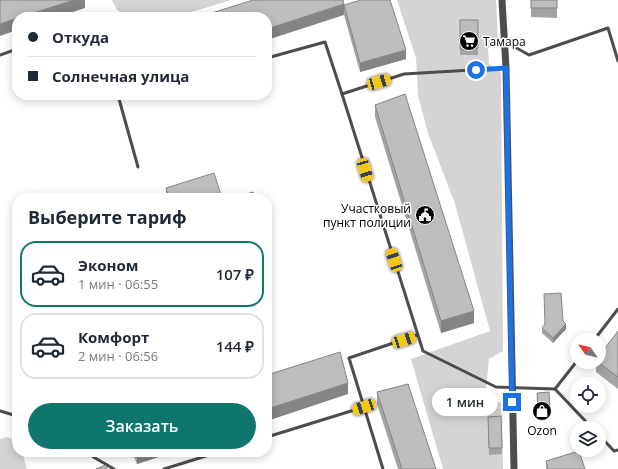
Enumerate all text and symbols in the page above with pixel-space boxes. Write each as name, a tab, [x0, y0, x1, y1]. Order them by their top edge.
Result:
text: Откуда	[52, 27, 109, 47]
supermarket icon: Тамара	[458, 30, 480, 52]
place label: Тамара	[483, 33, 526, 50]
route start	[467, 61, 485, 79]
text: Солнечная улица	[52, 66, 189, 86]
car	[366, 73, 392, 91]
car	[356, 157, 374, 183]
place label: Участковый пункт полиции	[323, 200, 411, 231]
public building icon: Участковый пункт полиции	[414, 204, 436, 226]
text: Выберите тариф	[28, 205, 187, 229]
car	[385, 247, 403, 273]
text: Эконом	[78, 255, 138, 275]
icon: car	[30, 256, 66, 292]
text: 107 ₽	[216, 264, 254, 284]
text: 1 мин · 06:55	[78, 275, 158, 293]
text: Комфорт	[78, 327, 149, 347]
icon: car	[30, 328, 66, 364]
car	[391, 331, 417, 349]
north arrow	[570, 333, 606, 369]
map controls	[570, 333, 606, 457]
text: 144 ₽	[216, 336, 254, 356]
text: 2 мин · 06:56	[78, 347, 158, 365]
button: locate	[570, 377, 606, 413]
callout: 1 мин	[432, 388, 498, 416]
text: 1 мин	[446, 393, 484, 411]
route end	[503, 393, 521, 411]
car	[351, 398, 377, 416]
shop icon: Ozon	[531, 400, 553, 422]
button: Заказать	[28, 403, 256, 449]
button: layers	[570, 421, 606, 457]
place label: Ozon	[527, 422, 557, 439]

